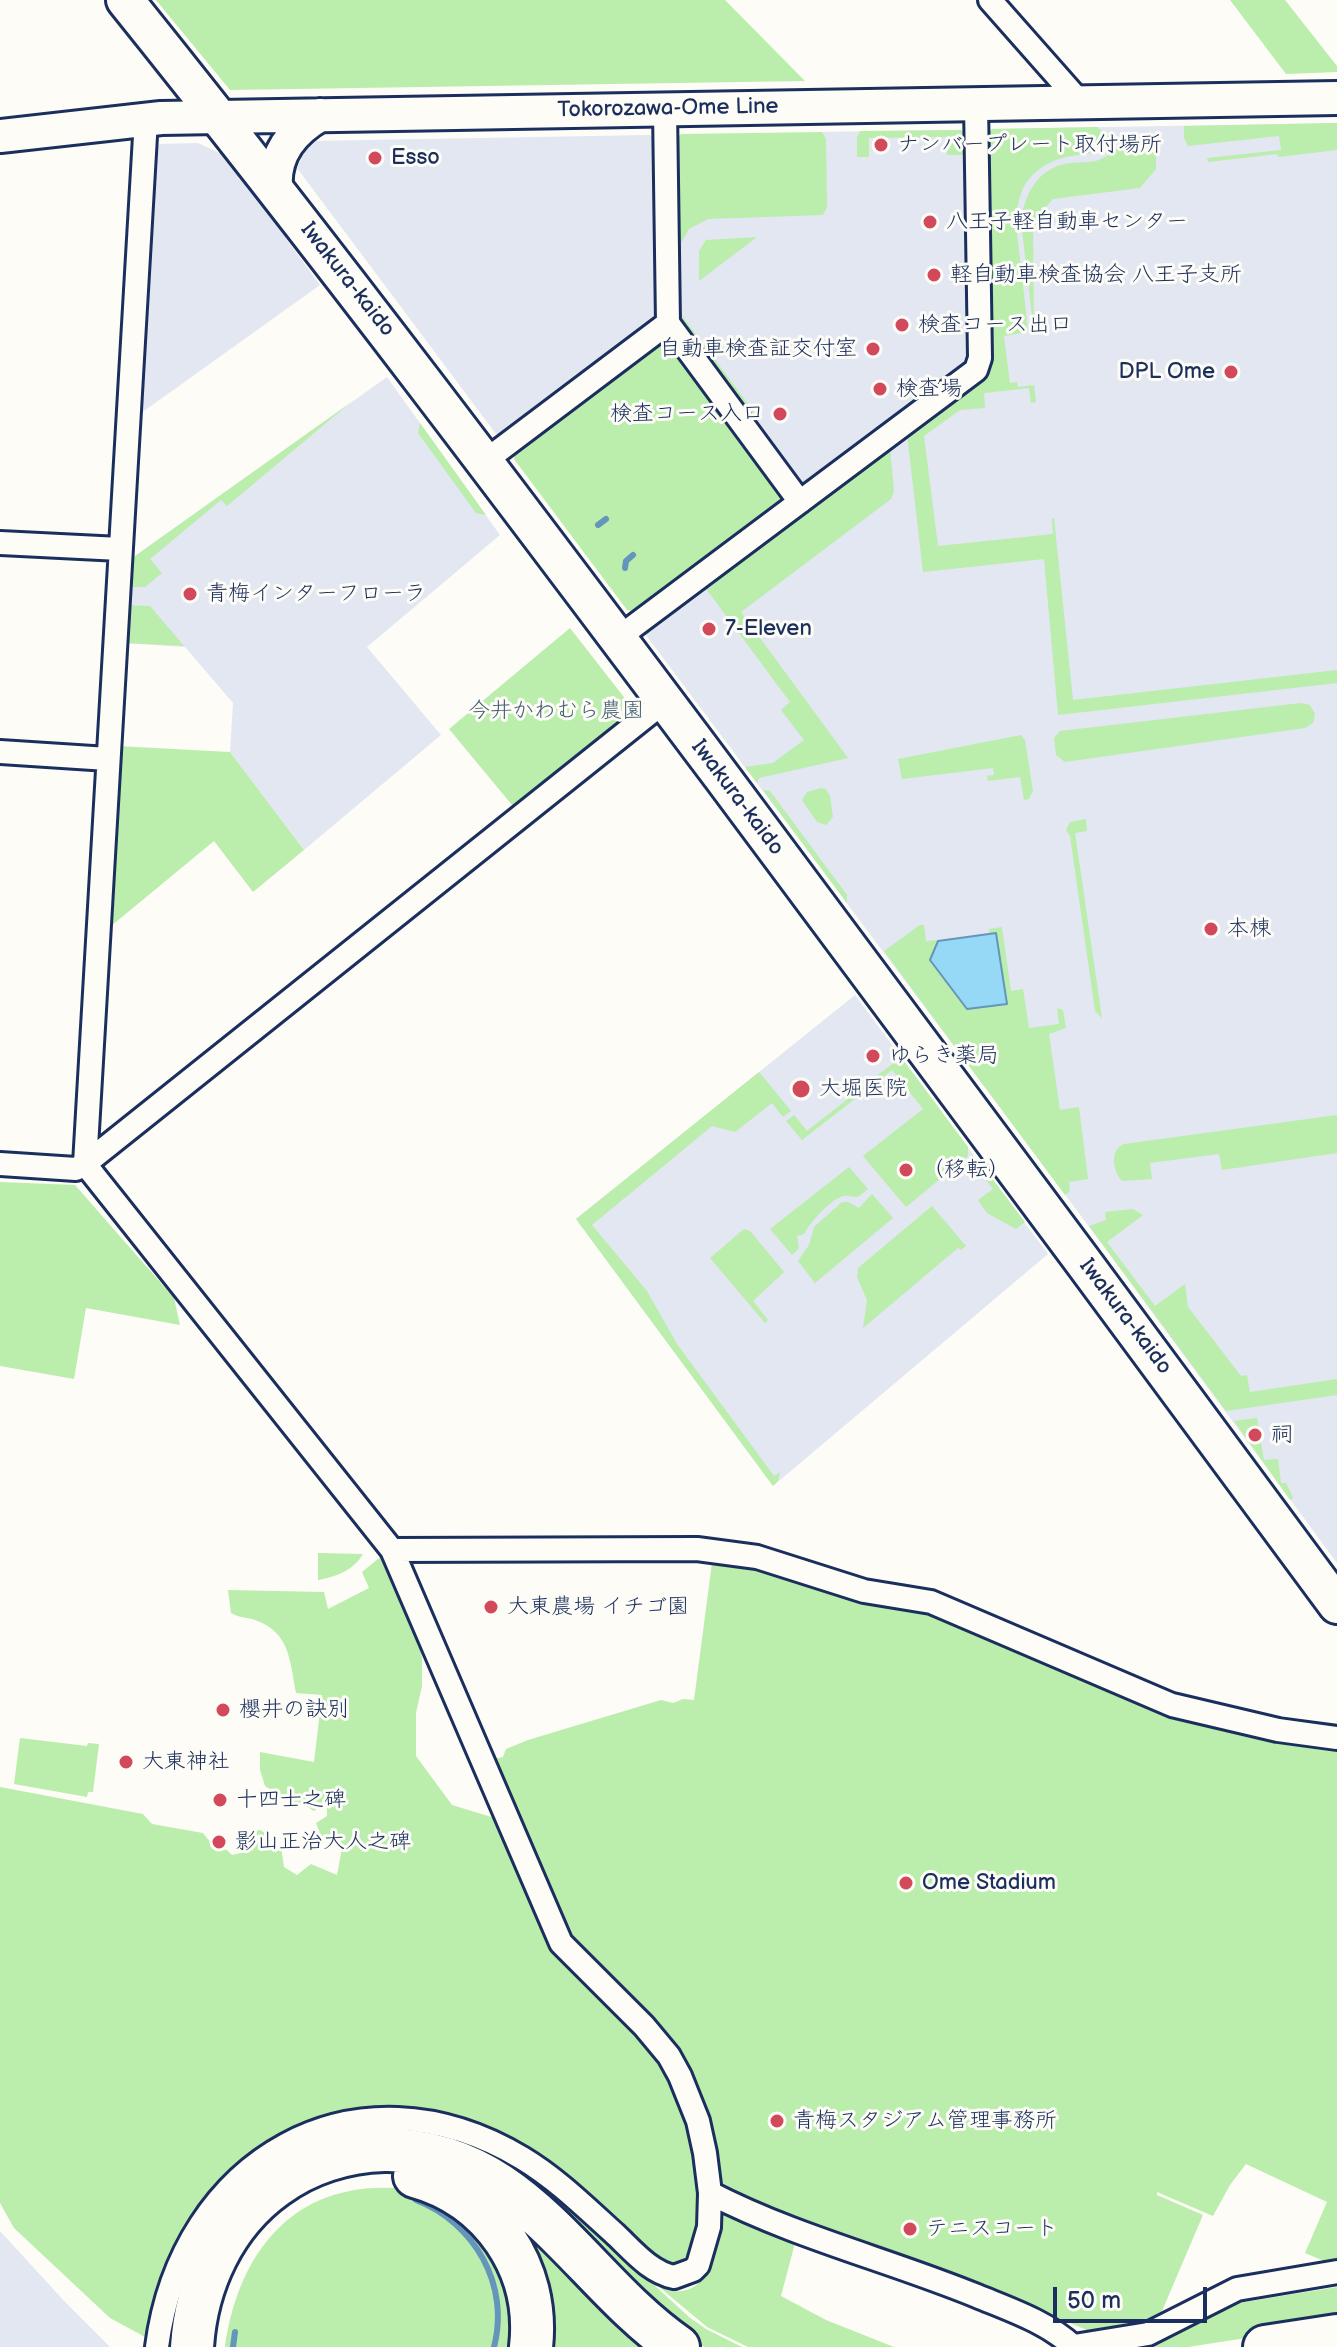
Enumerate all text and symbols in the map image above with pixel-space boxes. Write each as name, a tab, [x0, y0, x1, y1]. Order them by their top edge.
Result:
street label: Tokorozawa-Ome Line	[557, 94, 779, 124]
place label: ナンバープレート取付場所	[897, 132, 1162, 158]
marker: ナンバープレート取付場所	[872, 136, 890, 154]
place label: Esso	[391, 145, 440, 171]
marker: Esso	[366, 149, 384, 167]
place label: 八王子軽自動車センター	[946, 209, 1188, 235]
marker: 八王子軽自動車センター	[921, 213, 939, 231]
street label: Iwakura-kaido	[294, 218, 400, 342]
place label: 軽自動車検査協会 八王子支所	[950, 262, 1242, 288]
marker: 軽自動車検査協会 八王子支所	[925, 266, 943, 284]
place label: 検査コース出口	[918, 312, 1072, 338]
marker: 検査コース出口	[893, 316, 911, 334]
place label: 自動車検査証交付室	[659, 336, 857, 362]
marker: 自動車検査証交付室	[864, 340, 882, 358]
place label: DPL Ome	[1119, 359, 1215, 385]
marker: DPL Ome	[1222, 363, 1240, 381]
place label: 検査場	[896, 376, 962, 402]
marker: 検査場	[871, 380, 889, 398]
place label: 検査コース入口	[610, 401, 764, 427]
marker: 検査コース入口	[771, 405, 789, 423]
place label: 青梅インターフローラ	[206, 581, 426, 607]
marker: 青梅インターフローラ	[181, 585, 199, 603]
place label: 7-Eleven	[725, 616, 812, 642]
marker: 7-Eleven	[700, 620, 718, 638]
park label: 今井かわむら農園	[468, 698, 644, 724]
street label: Iwakura-kaido	[685, 735, 789, 861]
place label: 本棟	[1227, 916, 1271, 942]
marker: 本棟	[1202, 920, 1220, 938]
place label: ゆらき薬局	[889, 1043, 999, 1069]
marker: ゆらき薬局	[864, 1047, 882, 1065]
place label: 大堀医院	[819, 1076, 907, 1102]
marker: 大堀医院	[790, 1078, 812, 1100]
place label: （移転）	[922, 1157, 1010, 1183]
marker: （移転）	[897, 1161, 915, 1179]
street label: Iwakura-kaido	[1073, 1254, 1177, 1380]
place label: 祠	[1271, 1422, 1293, 1448]
marker: 祠	[1246, 1426, 1264, 1444]
place label: 大東農場 イチゴ園	[507, 1594, 689, 1620]
marker: 大東農場 イチゴ園	[482, 1598, 500, 1616]
place label: 櫻井の訣別	[239, 1697, 349, 1723]
marker: 櫻井の訣別	[214, 1701, 232, 1719]
place label: 大東神社	[142, 1749, 230, 1775]
marker: 大東神社	[117, 1753, 135, 1771]
place label: 十四士之碑	[236, 1787, 346, 1813]
marker: 十四士之碑	[211, 1791, 229, 1809]
place label: 影山正治大人之碑	[235, 1829, 411, 1855]
marker: 影山正治大人之碑	[210, 1833, 228, 1851]
place label: Ome Stadium	[922, 1870, 1056, 1896]
marker: Ome Stadium	[897, 1874, 915, 1892]
place label: 青梅スタジアム管理事務所	[793, 2108, 1057, 2134]
marker: 青梅スタジアム管理事務所	[768, 2112, 786, 2130]
place label: テニスコート	[926, 2216, 1058, 2242]
marker: テニスコート	[901, 2220, 919, 2238]
scale bar	[1057, 2271, 1211, 2321]
text: 50 m	[1067, 2286, 1121, 2315]

